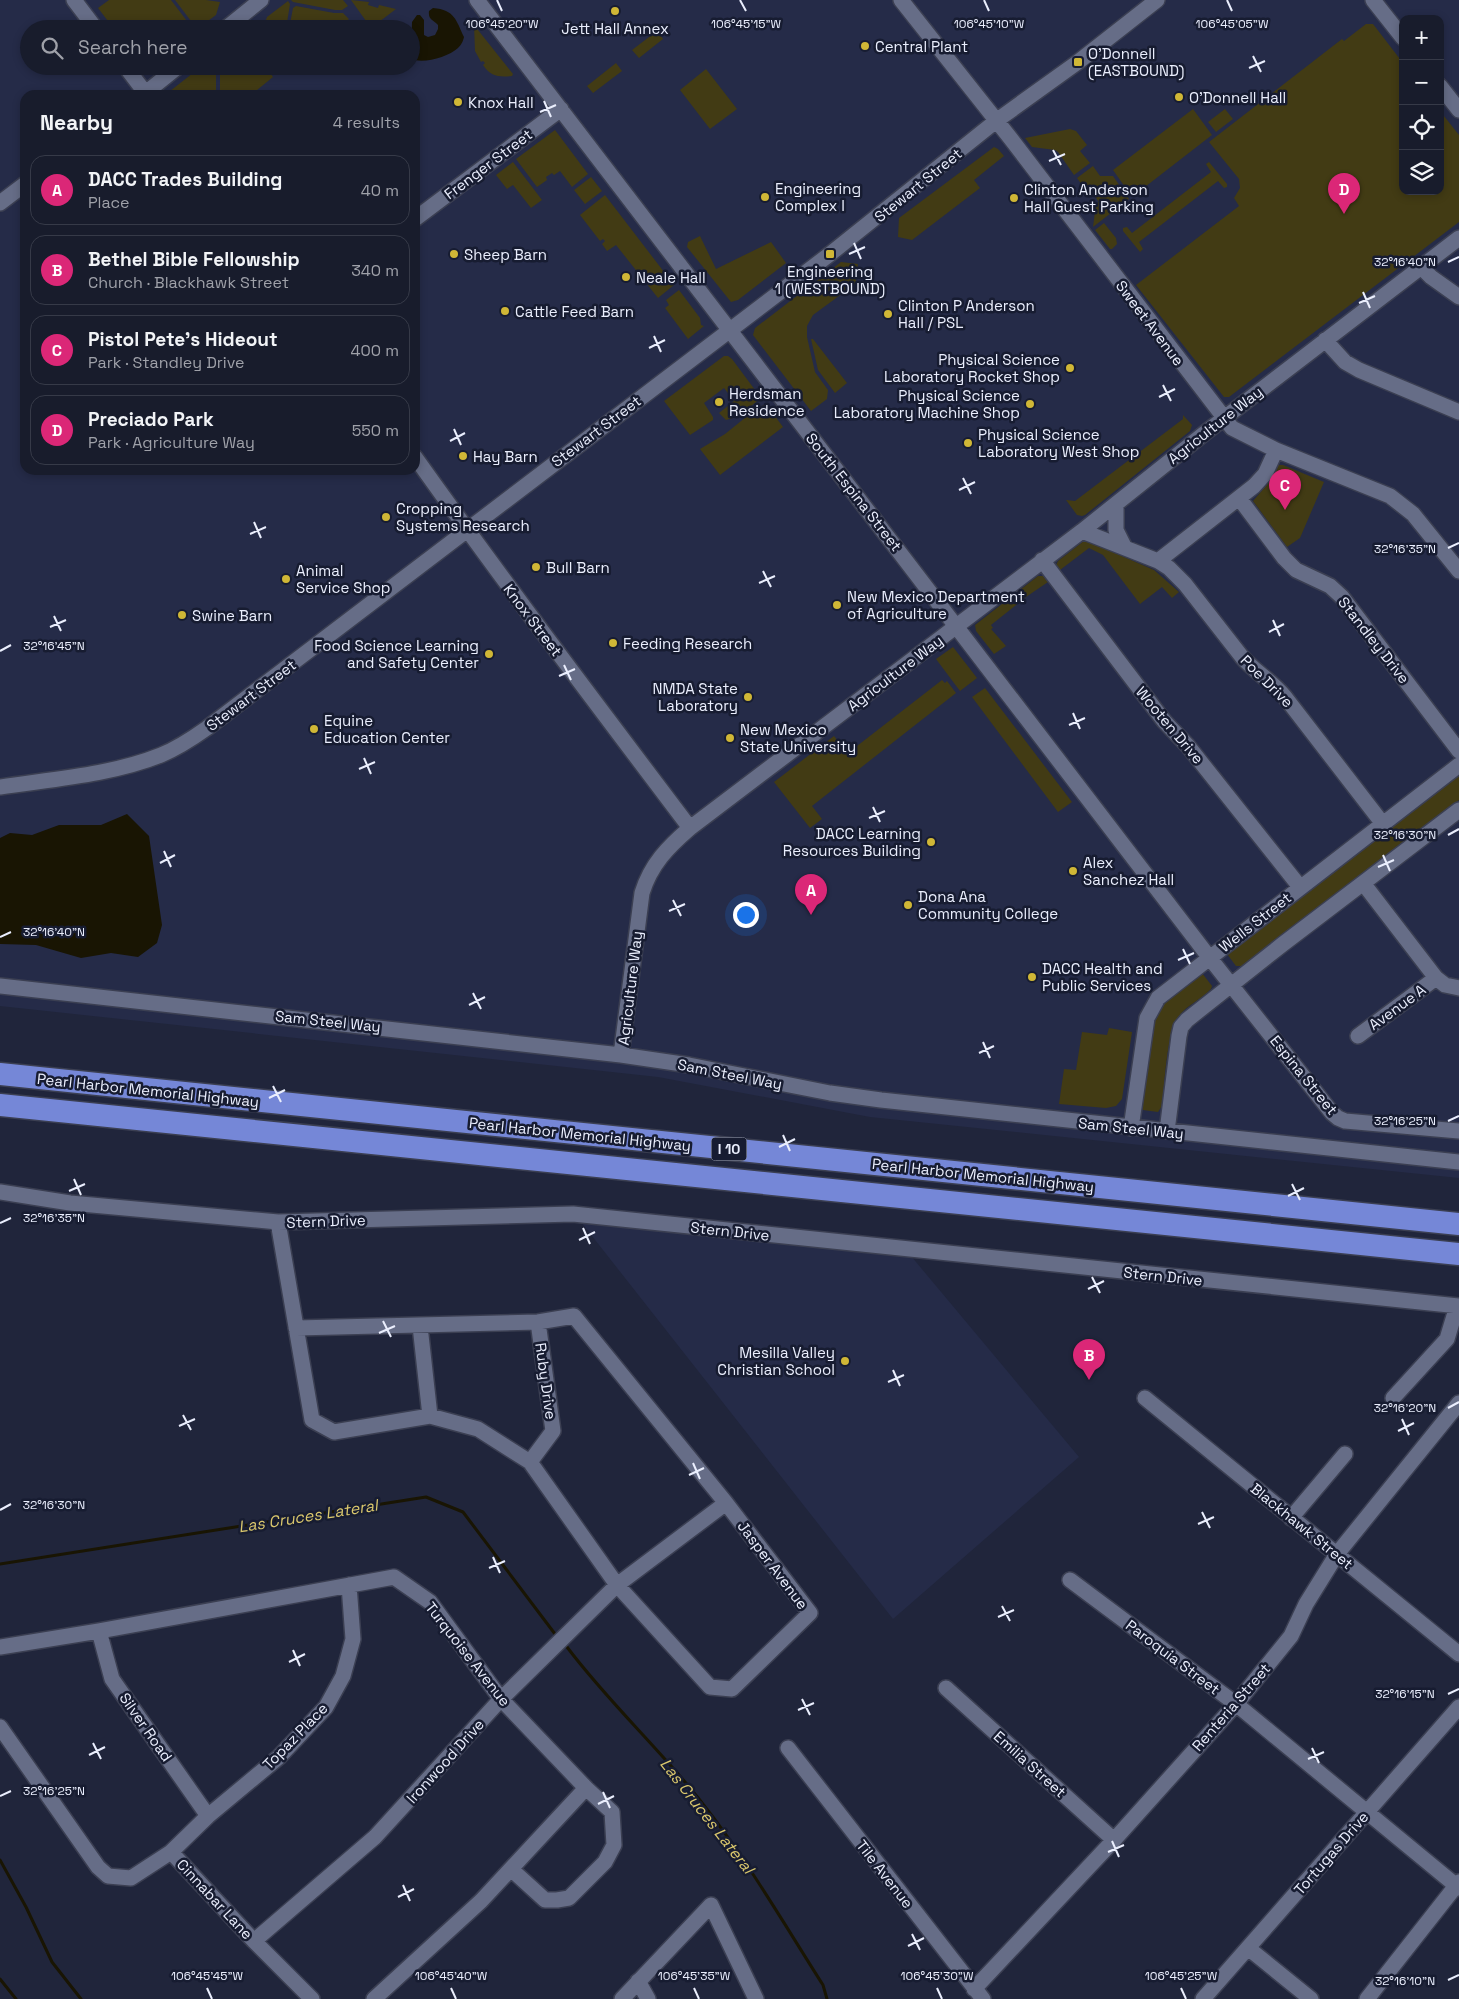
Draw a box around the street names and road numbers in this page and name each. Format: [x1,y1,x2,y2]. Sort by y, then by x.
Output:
street label: Frenger Street [440,125,536,203]
street label: Stewart Street [870,144,966,226]
street label: Sweet Avenue [1112,277,1188,370]
street label: Agriculture Way [1164,382,1266,468]
street label: Stewart Street [547,391,645,471]
street label: South Espina Street [802,429,906,555]
street label: Knox Street [500,580,566,660]
street label: Standley Drive [1334,593,1414,687]
street label: Agriculture Way [843,631,947,715]
street label: Poe Drive [1237,651,1297,711]
street label: Stewart Street [202,655,300,735]
street label: Wooten Drive [1132,682,1208,768]
street label: Wells Street [1215,888,1295,956]
street label: Agriculture Way [614,930,646,1046]
street label: Avenue A [1365,980,1430,1034]
street label: Sam Steel Way [274,1006,382,1036]
street label: Espina Street [1266,1031,1342,1119]
street label: Sam Steel Way [676,1055,784,1093]
street label: Pearl Harbor Memorial Highway [36,1069,260,1111]
street label: Pearl Harbor Memorial Highway [468,1113,692,1155]
street label: Sam Steel Way [1077,1113,1185,1143]
road number: I 10 [712,1138,746,1160]
street label: Pearl Harbor Memorial Highway [871,1154,1095,1196]
street label: Stern Drive [286,1210,366,1232]
street label: Stern Drive [690,1217,771,1245]
street label: Stern Drive [1123,1262,1204,1290]
street label: Ruby Drive [531,1341,561,1421]
street label: Blackhawk Street [1247,1479,1357,1573]
street label: Jasper Avenue [734,1517,813,1613]
street label: Turquoise Avenue [421,1598,515,1710]
street label: Paroquia Street [1122,1615,1224,1699]
street label: Renteria Street [1188,1659,1274,1755]
street label: Silver Road [115,1689,177,1765]
street label: Topaz Place [258,1699,332,1773]
street label: Ironwood Drive [402,1715,488,1807]
street label: Emilia Street [990,1727,1070,1801]
street label: Tortugas Drive [1290,1807,1372,1899]
street label: Tile Avenue [852,1836,918,1912]
street label: Cinnabar Lane [173,1855,257,1943]

